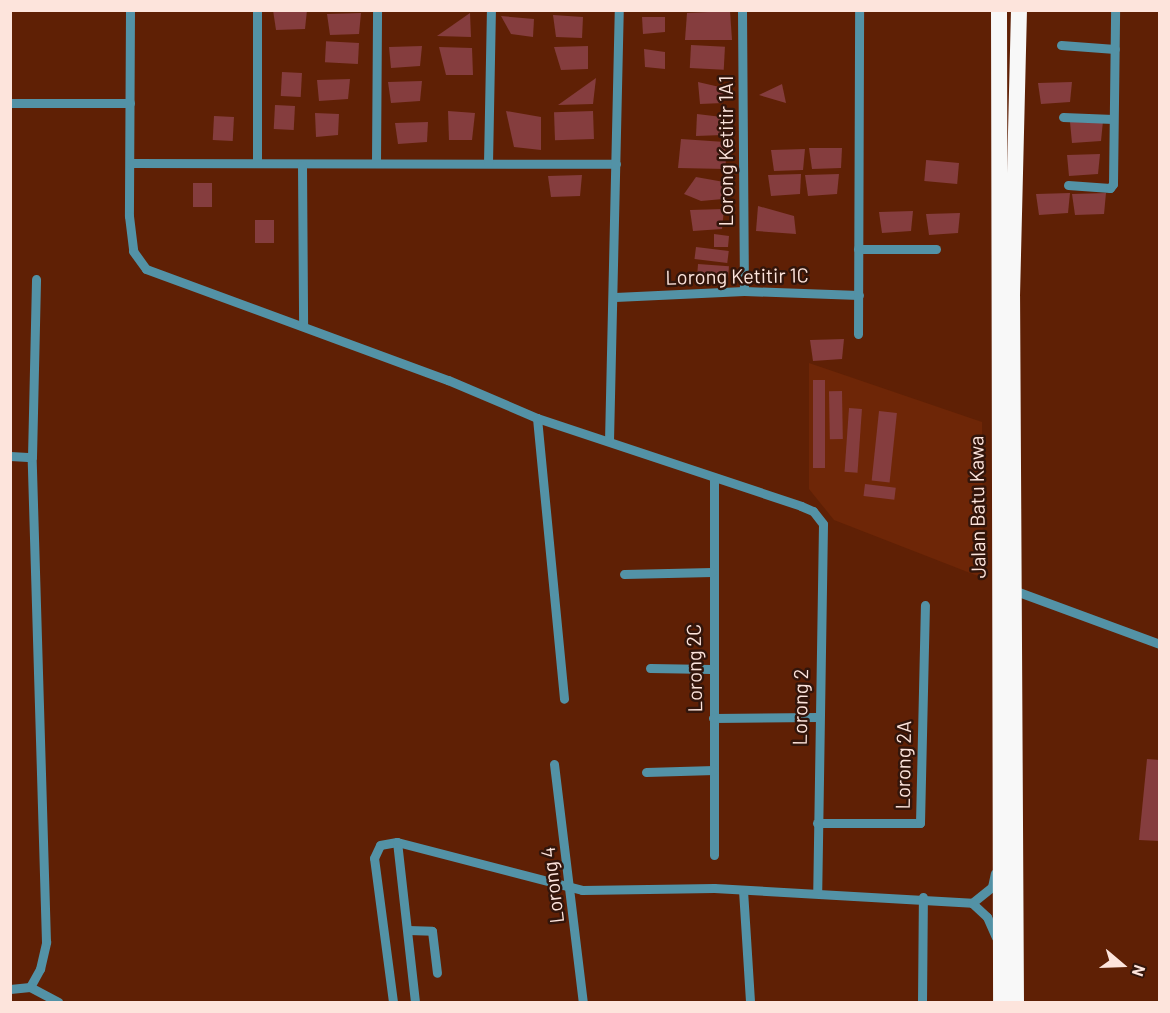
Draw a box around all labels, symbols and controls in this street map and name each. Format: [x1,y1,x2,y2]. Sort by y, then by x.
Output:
street label: Lorong Ketitir 1A1 [713,76,737,226]
street label: Lorong Ketitir 1C [665,263,809,289]
street label: Jalan Batu Kawa [964,435,990,579]
street label: Lorong 2C [681,623,707,713]
street label: Lorong 2 [787,669,813,745]
street label: Lorong 2A [890,720,916,810]
street label: Lorong 4 [535,845,569,925]
north arrow [1092,935,1152,995]
text: N [1129,963,1150,979]

